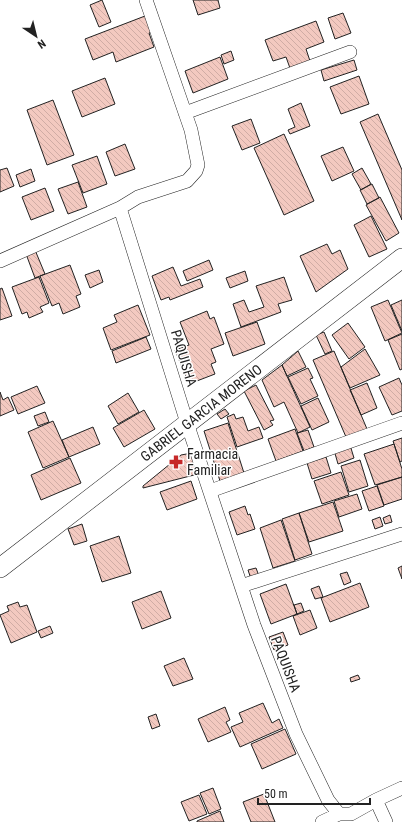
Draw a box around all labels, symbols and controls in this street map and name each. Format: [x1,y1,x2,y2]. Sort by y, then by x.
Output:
north arrow [16,16,56,56]
text: N [35,37,48,51]
street label: PAQUISHA [168,328,200,388]
street label: GABRIEL GARCIA MORENO [137,361,265,465]
place label: Farmacia Familiar [187,446,238,478]
pharmacy icon: Farmacia Familiar [168,454,184,470]
street label: PAQUISHA [268,634,304,694]
scale bar [258,780,370,806]
text: 50 m [264,787,288,801]

